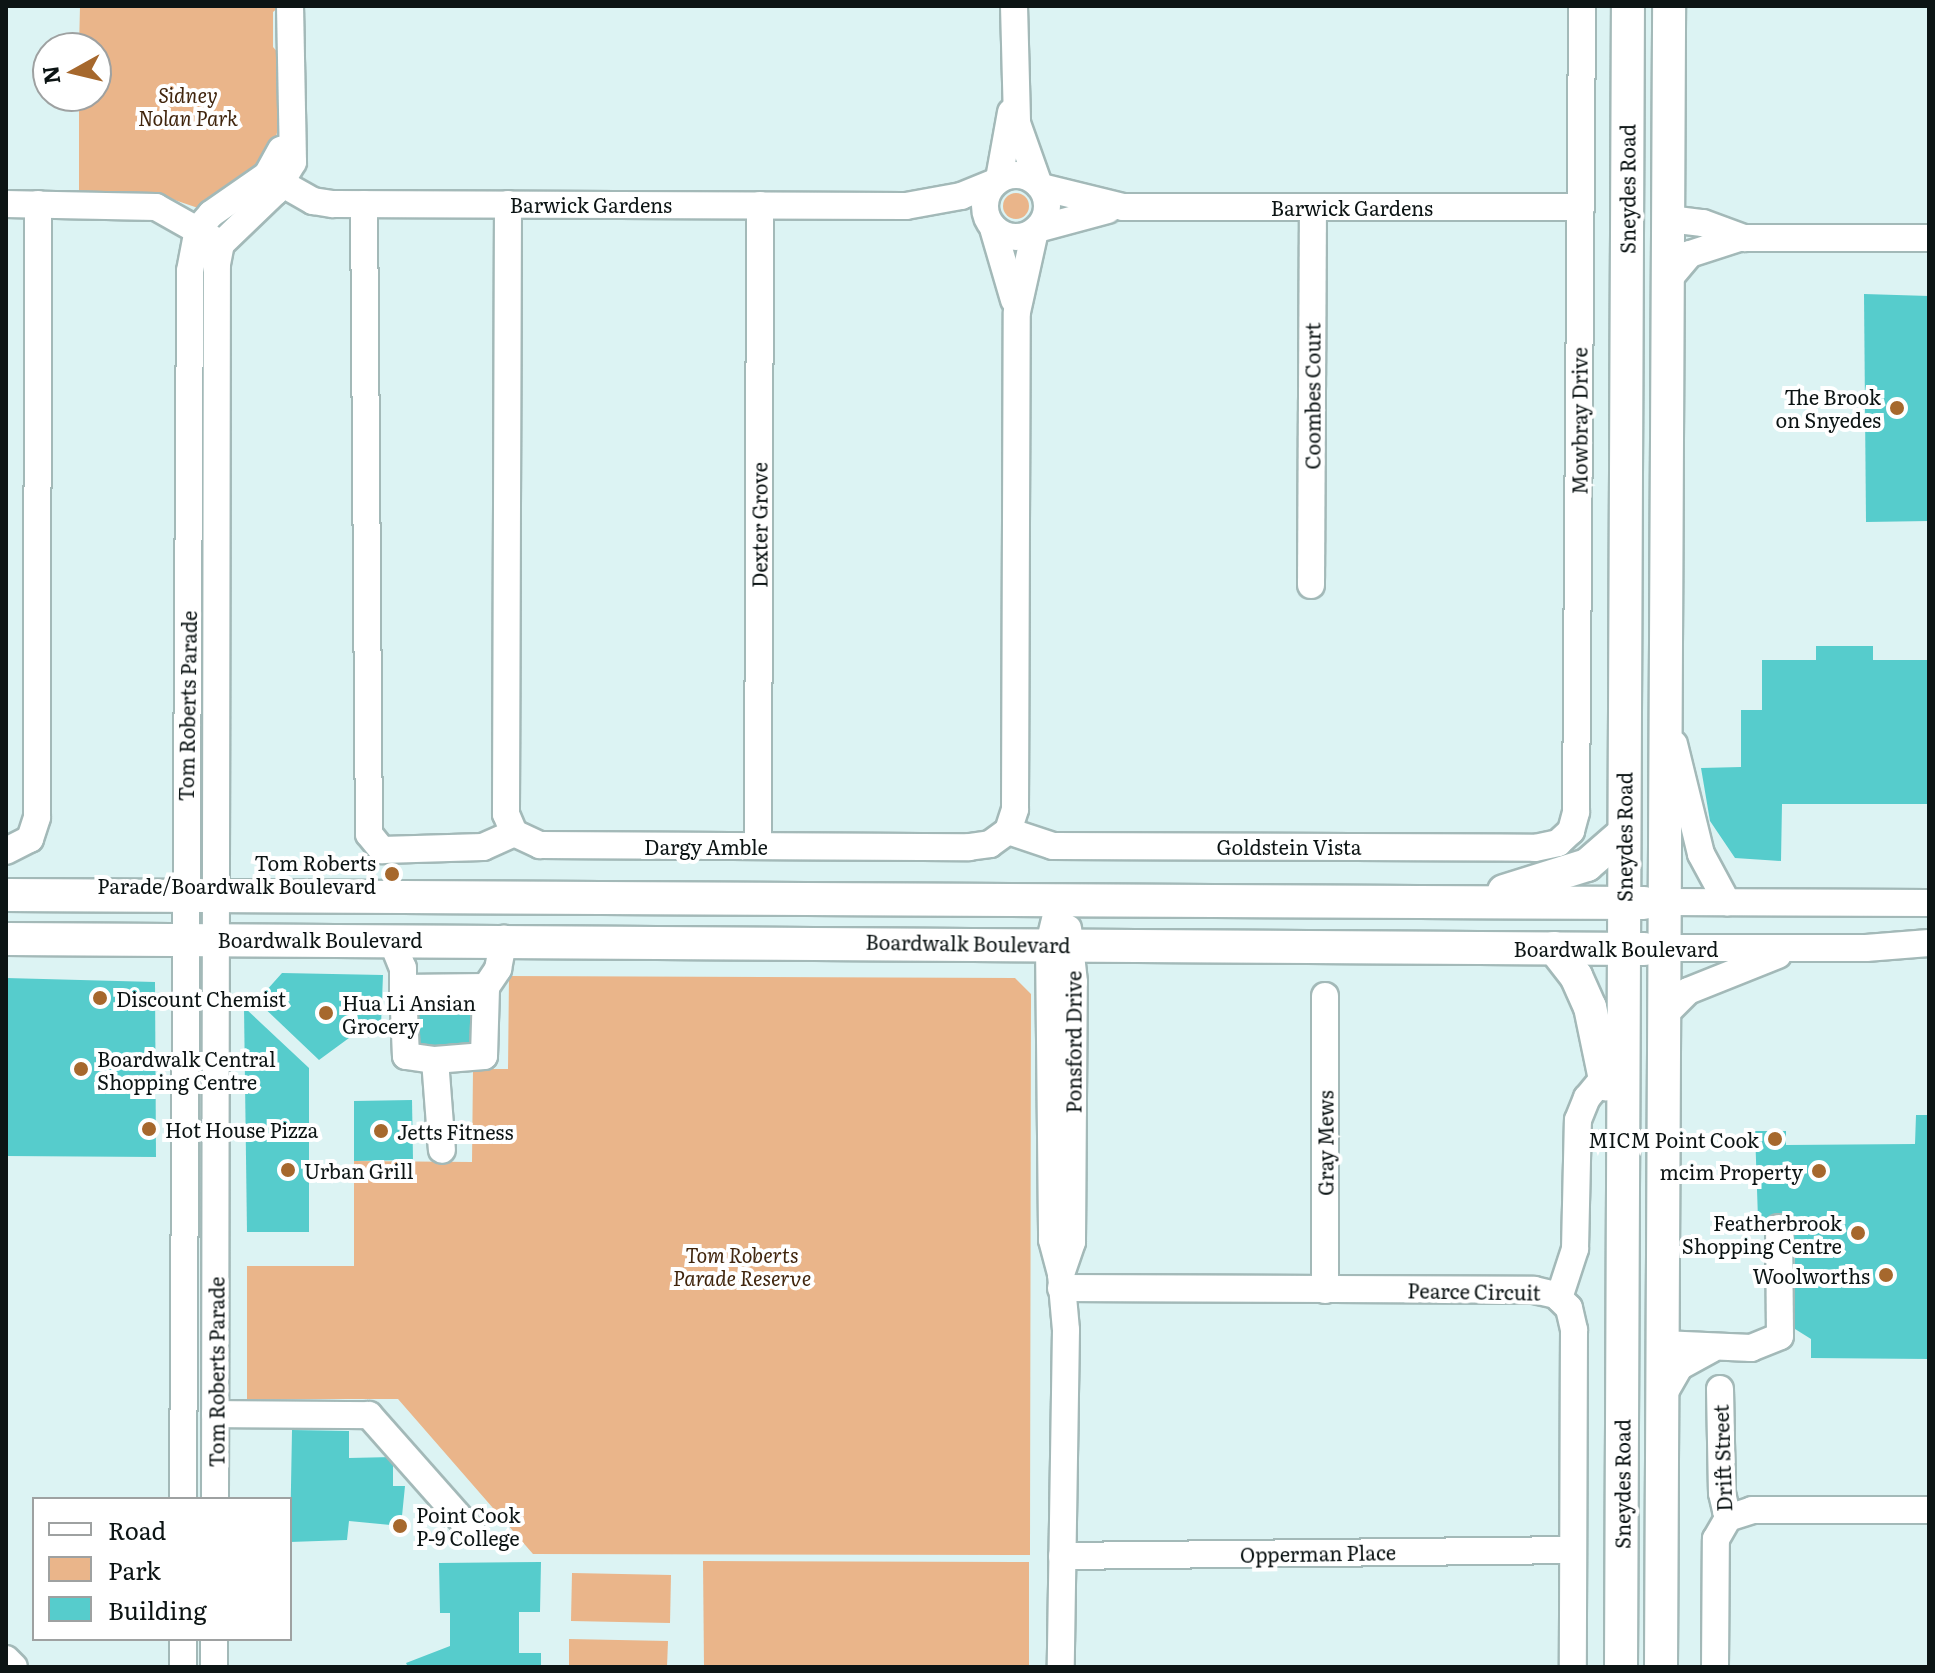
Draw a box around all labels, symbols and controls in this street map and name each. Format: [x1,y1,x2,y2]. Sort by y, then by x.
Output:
north arrow [32,32,112,112]
text: N [32,64,67,87]
park label: Sidney Nolan Park [138,82,238,129]
street label: Sneydes Road [1615,124,1639,254]
street label: Barwick Gardens [510,192,672,216]
street label: Barwick Gardens [1271,195,1433,219]
street label: Coombes Court [1300,322,1324,470]
street label: Mowbray Drive [1567,347,1591,495]
place label: The Brook on Snyedes [1776,384,1881,431]
marker: The Brook on Snyedes [1888,399,1906,417]
street label: Dexter Grove [747,462,771,588]
street label: Tom Roberts Parade [173,610,201,802]
street label: Sneydes Road [1612,772,1636,902]
street label: Dargy Amble [644,834,768,858]
street label: Goldstein Vista [1217,834,1361,858]
place label: Tom Roberts Parade/Boardwalk Boulevard [97,850,376,897]
marker: Tom Roberts Parade/Boardwalk Boulevard [383,865,401,883]
street label: Boardwalk Boulevard [217,927,423,951]
street label: Boardwalk Boulevard [865,929,1071,957]
street label: Boardwalk Boulevard [1513,936,1719,960]
street label: Ponsford Drive [1061,971,1085,1113]
place label: Discount Chemist [116,986,286,1010]
marker: Discount Chemist [91,989,109,1007]
place label: Hua Li Ansian Grocery [342,990,476,1037]
marker: Hua Li Ansian Grocery [317,1004,335,1022]
place label: Boardwalk Central Shopping Centre [97,1046,276,1093]
marker: Boardwalk Central Shopping Centre [72,1060,90,1078]
street label: Gray Mews [1313,1090,1337,1196]
place label: Hot House Pizza [165,1117,318,1141]
place label: Jetts Fitness [397,1119,513,1143]
marker: Hot House Pizza [140,1120,158,1138]
marker: Jetts Fitness [372,1122,390,1140]
place label: MICM Point Cook [1588,1127,1759,1151]
marker: MICM Point Cook [1766,1130,1784,1148]
place label: Urban Grill [304,1158,413,1182]
place label: mcim Property [1659,1159,1803,1183]
marker: Urban Grill [279,1161,297,1179]
marker: mcim Property [1810,1162,1828,1180]
place label: Featherbrook Shopping Centre [1682,1210,1842,1257]
marker: Featherbrook Shopping Centre [1849,1224,1867,1242]
park label: Tom Roberts Parade Reserve [673,1243,811,1290]
place label: Woolworths [1752,1263,1870,1287]
marker: Woolworths [1877,1266,1895,1284]
street label: Tom Roberts Parade [204,1277,228,1467]
street label: Pearce Circuit [1407,1278,1541,1304]
street label: Drift Street [1708,1404,1736,1512]
street label: Sneydes Road [1610,1419,1634,1549]
legend [32,1497,292,1641]
place label: Point Cook P-9 College [416,1502,520,1549]
text: Road [108,1512,166,1547]
marker: Point Cook P-9 College [391,1517,409,1535]
street label: Opperman Place [1240,1540,1396,1566]
text: Park [108,1552,161,1587]
text: Building [108,1592,207,1627]

